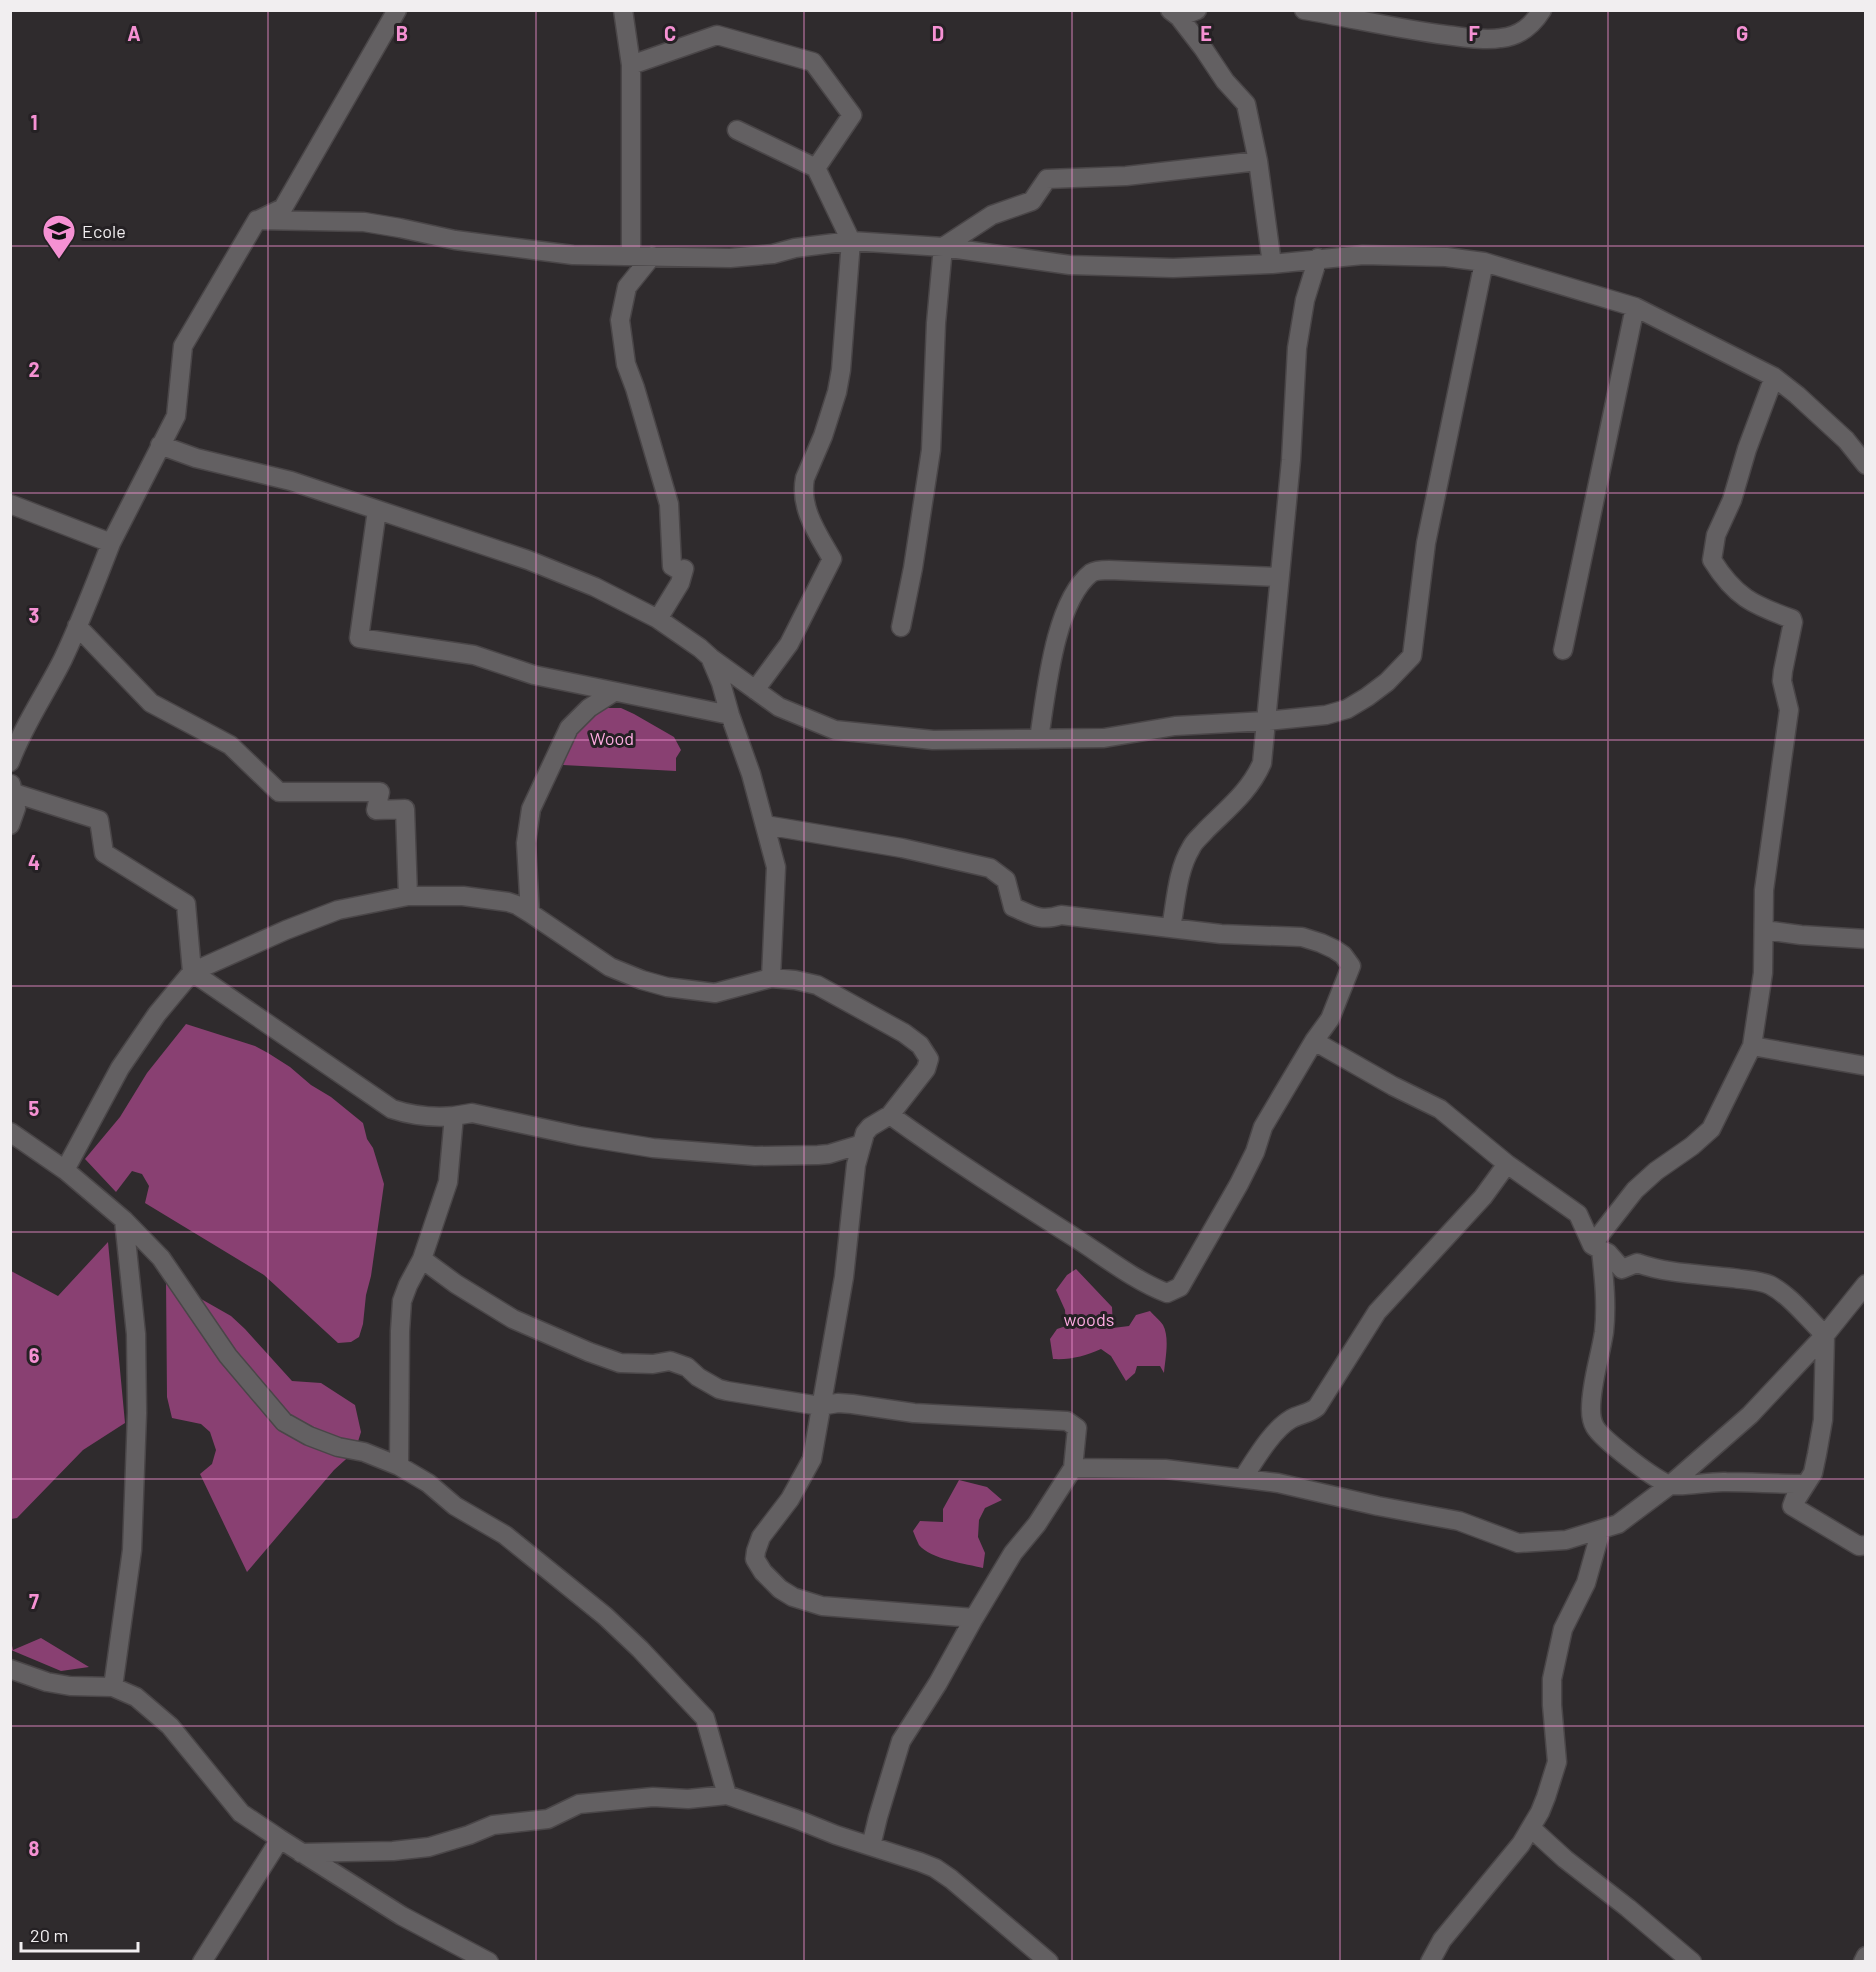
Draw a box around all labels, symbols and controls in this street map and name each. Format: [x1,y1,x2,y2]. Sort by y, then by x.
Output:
text: A [127,21,141,45]
text: B [396,21,408,45]
text: C [664,21,676,45]
text: D [932,21,944,45]
text: E [1200,21,1212,45]
text: F [1468,21,1480,45]
text: G [1736,21,1748,45]
text: 1 [30,110,38,134]
school or university icon: Ecole [41,213,77,260]
place label: Ecole [82,220,126,242]
text: 2 [28,357,40,381]
text: 3 [29,603,39,627]
park label: Wood [590,727,634,749]
text: 4 [28,850,40,874]
text: 5 [29,1096,40,1120]
park label: woods [1064,1308,1114,1330]
text: 6 [29,1343,40,1367]
text: 7 [29,1589,39,1613]
text: 8 [29,1836,40,1860]
scale bar [21,1915,138,1953]
text: 20 m [30,1924,68,1946]

